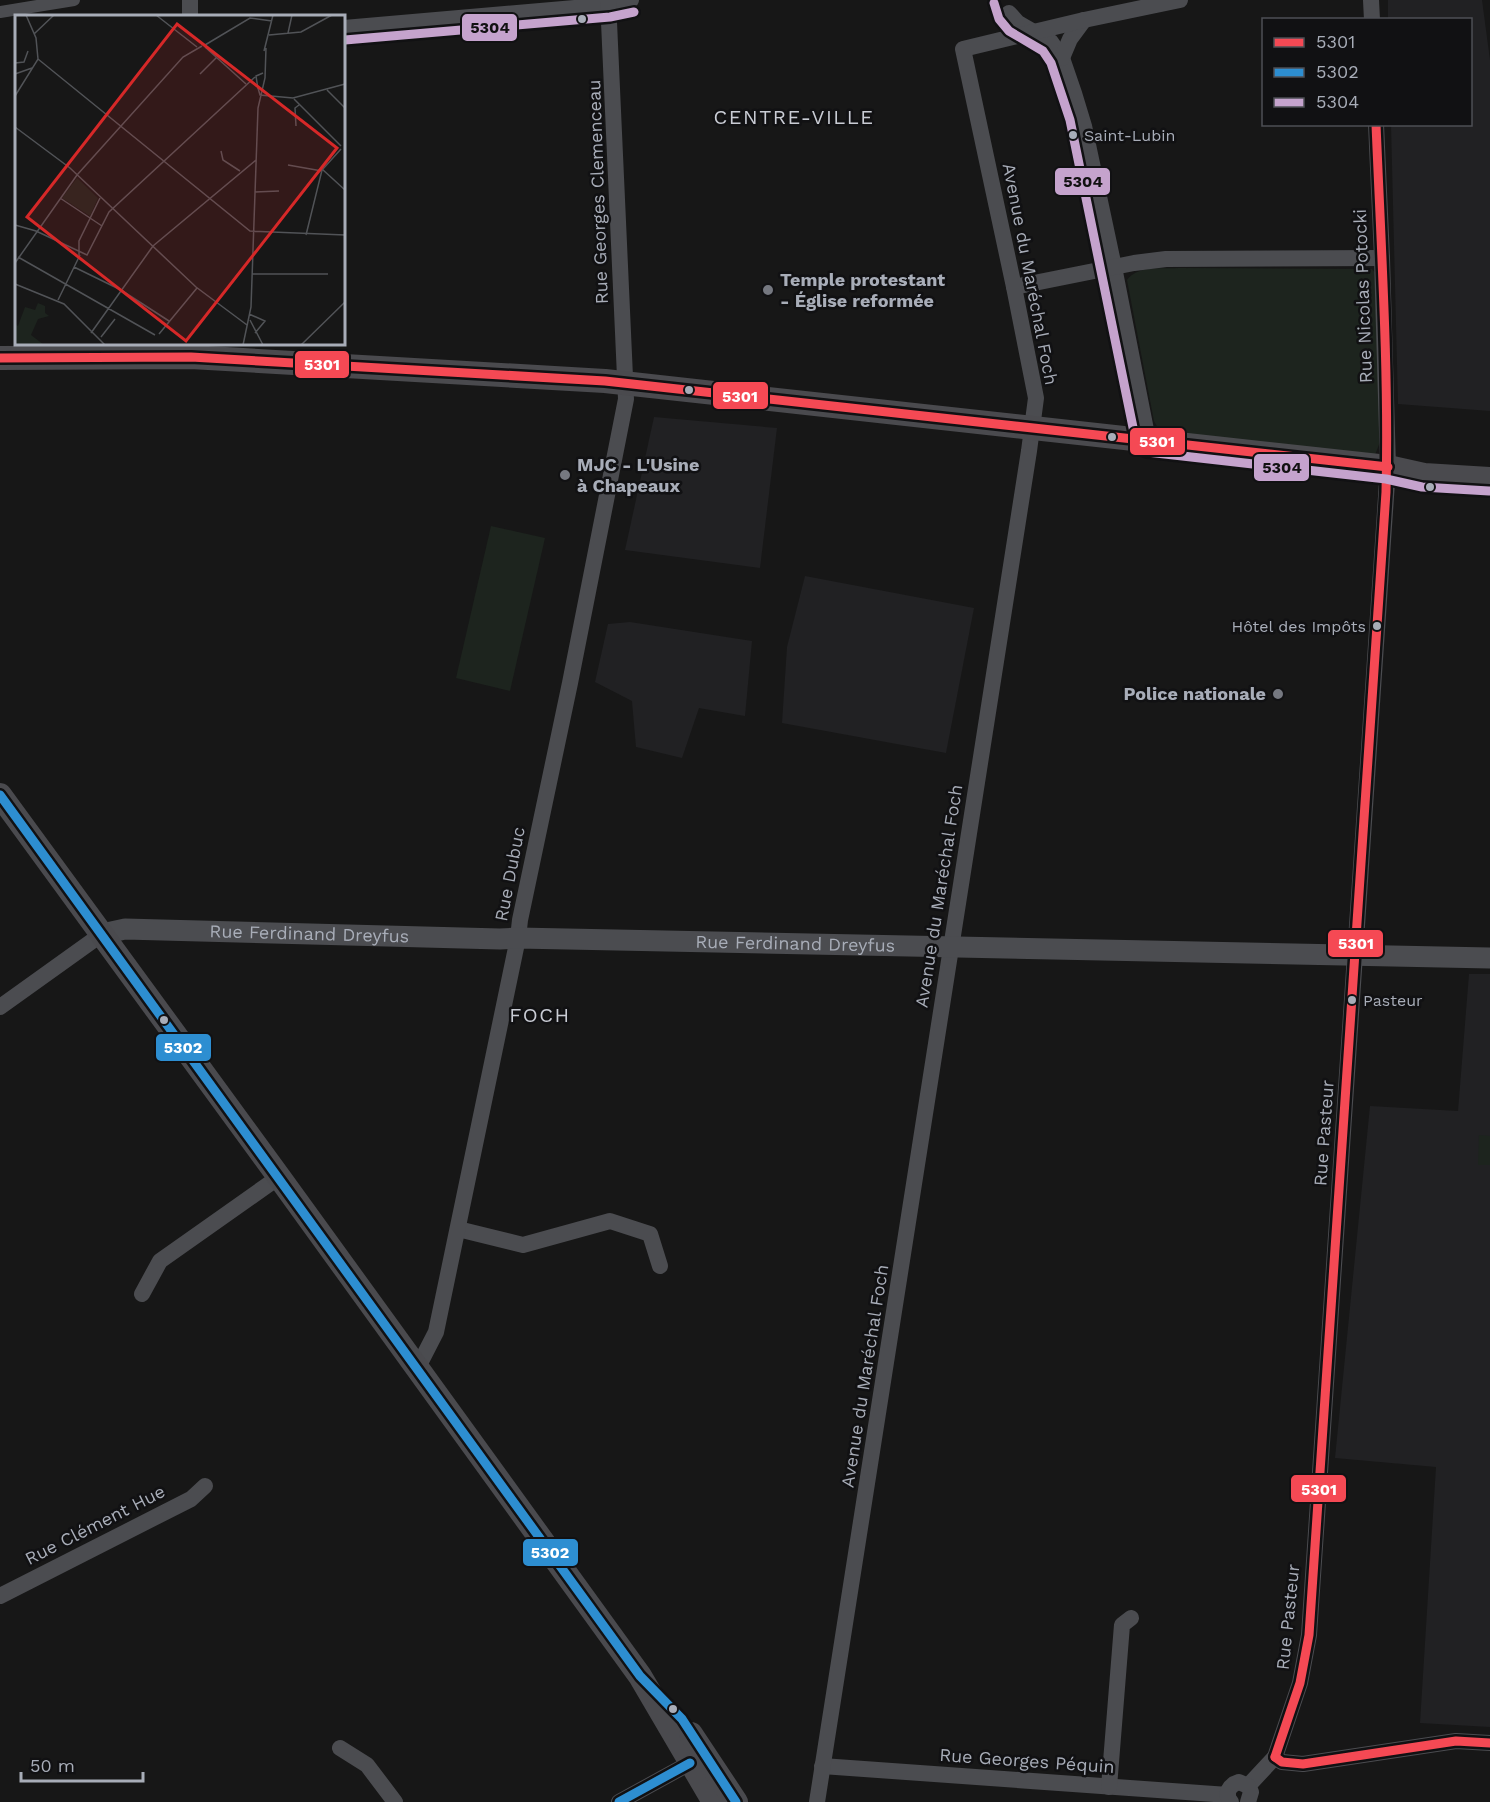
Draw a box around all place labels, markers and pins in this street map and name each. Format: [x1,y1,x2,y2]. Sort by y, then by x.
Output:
unlabelled marker [576,13,588,25]
place label: Saint-Lubin [1084,126,1175,145]
marker: Saint-Lubin [1067,129,1079,141]
place label: Temple protestant - Église reformée [780,269,945,311]
marker: Temple protestant - Église reformée [761,283,775,297]
unlabelled marker [683,384,695,396]
unlabelled marker [1106,431,1118,443]
place label: MJC - L'Usine à Chapeaux [577,454,699,496]
marker: MJC - L'Usine à Chapeaux [558,468,572,482]
unlabelled marker [1424,481,1436,493]
place label: Hôtel des Impôts [1232,617,1366,636]
marker: Hôtel des Impôts [1371,620,1383,632]
place label: Police nationale [1124,683,1266,704]
marker: Police nationale [1271,687,1285,701]
place label: Pasteur [1363,991,1423,1010]
marker: Pasteur [1346,994,1358,1006]
unlabelled marker [158,1014,170,1026]
unlabelled marker [667,1703,679,1715]

